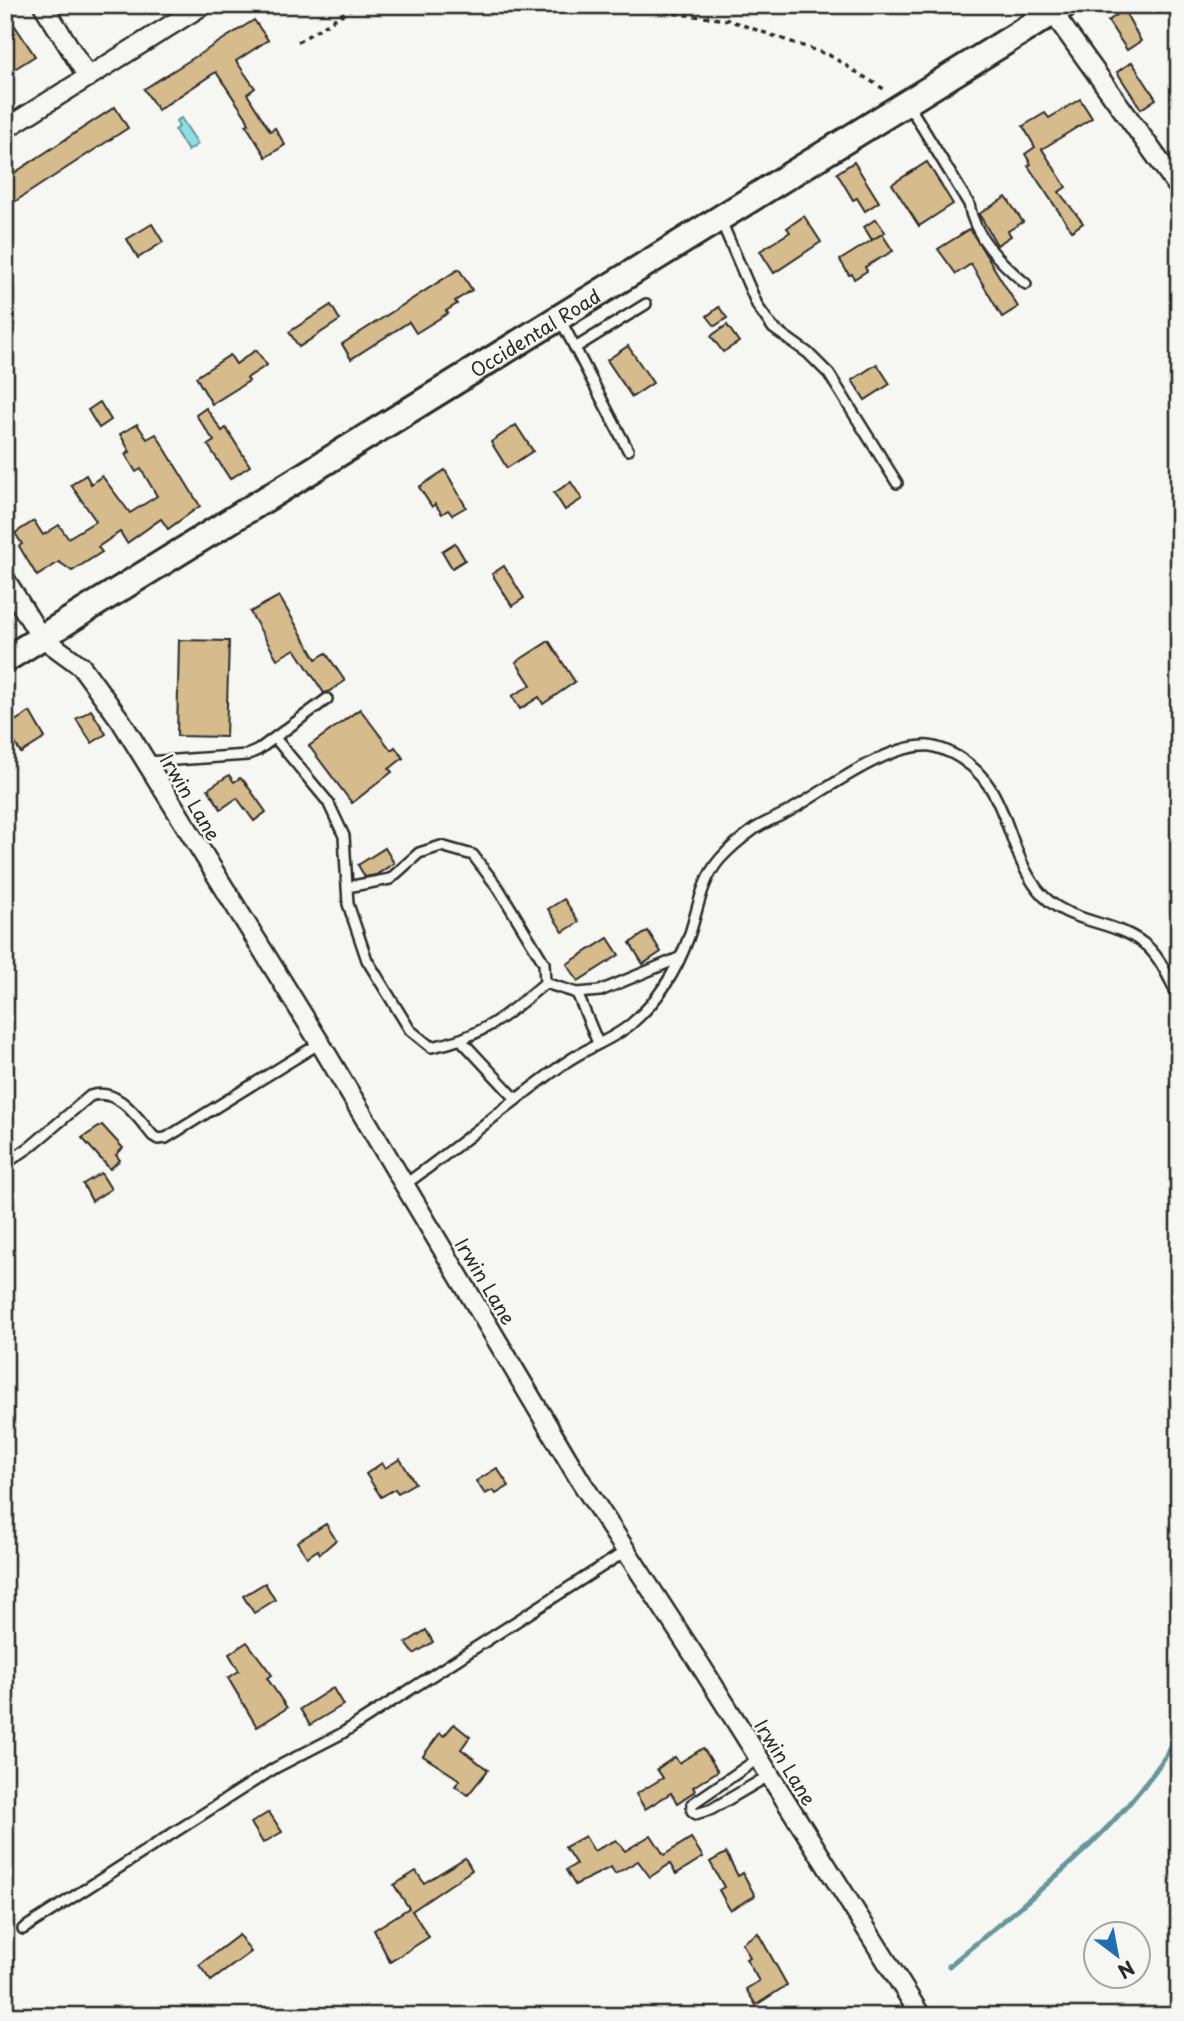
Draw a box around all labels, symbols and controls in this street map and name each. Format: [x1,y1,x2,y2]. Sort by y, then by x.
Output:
street label: Occidental Road [464,281,606,384]
street label: Irwin Lane [154,748,228,846]
street label: Irwin Lane [449,1232,523,1330]
street label: Irwin Lane [748,1713,824,1811]
north arrow [1082,1920,1152,1990]
text: N [1113,1954,1140,1986]

